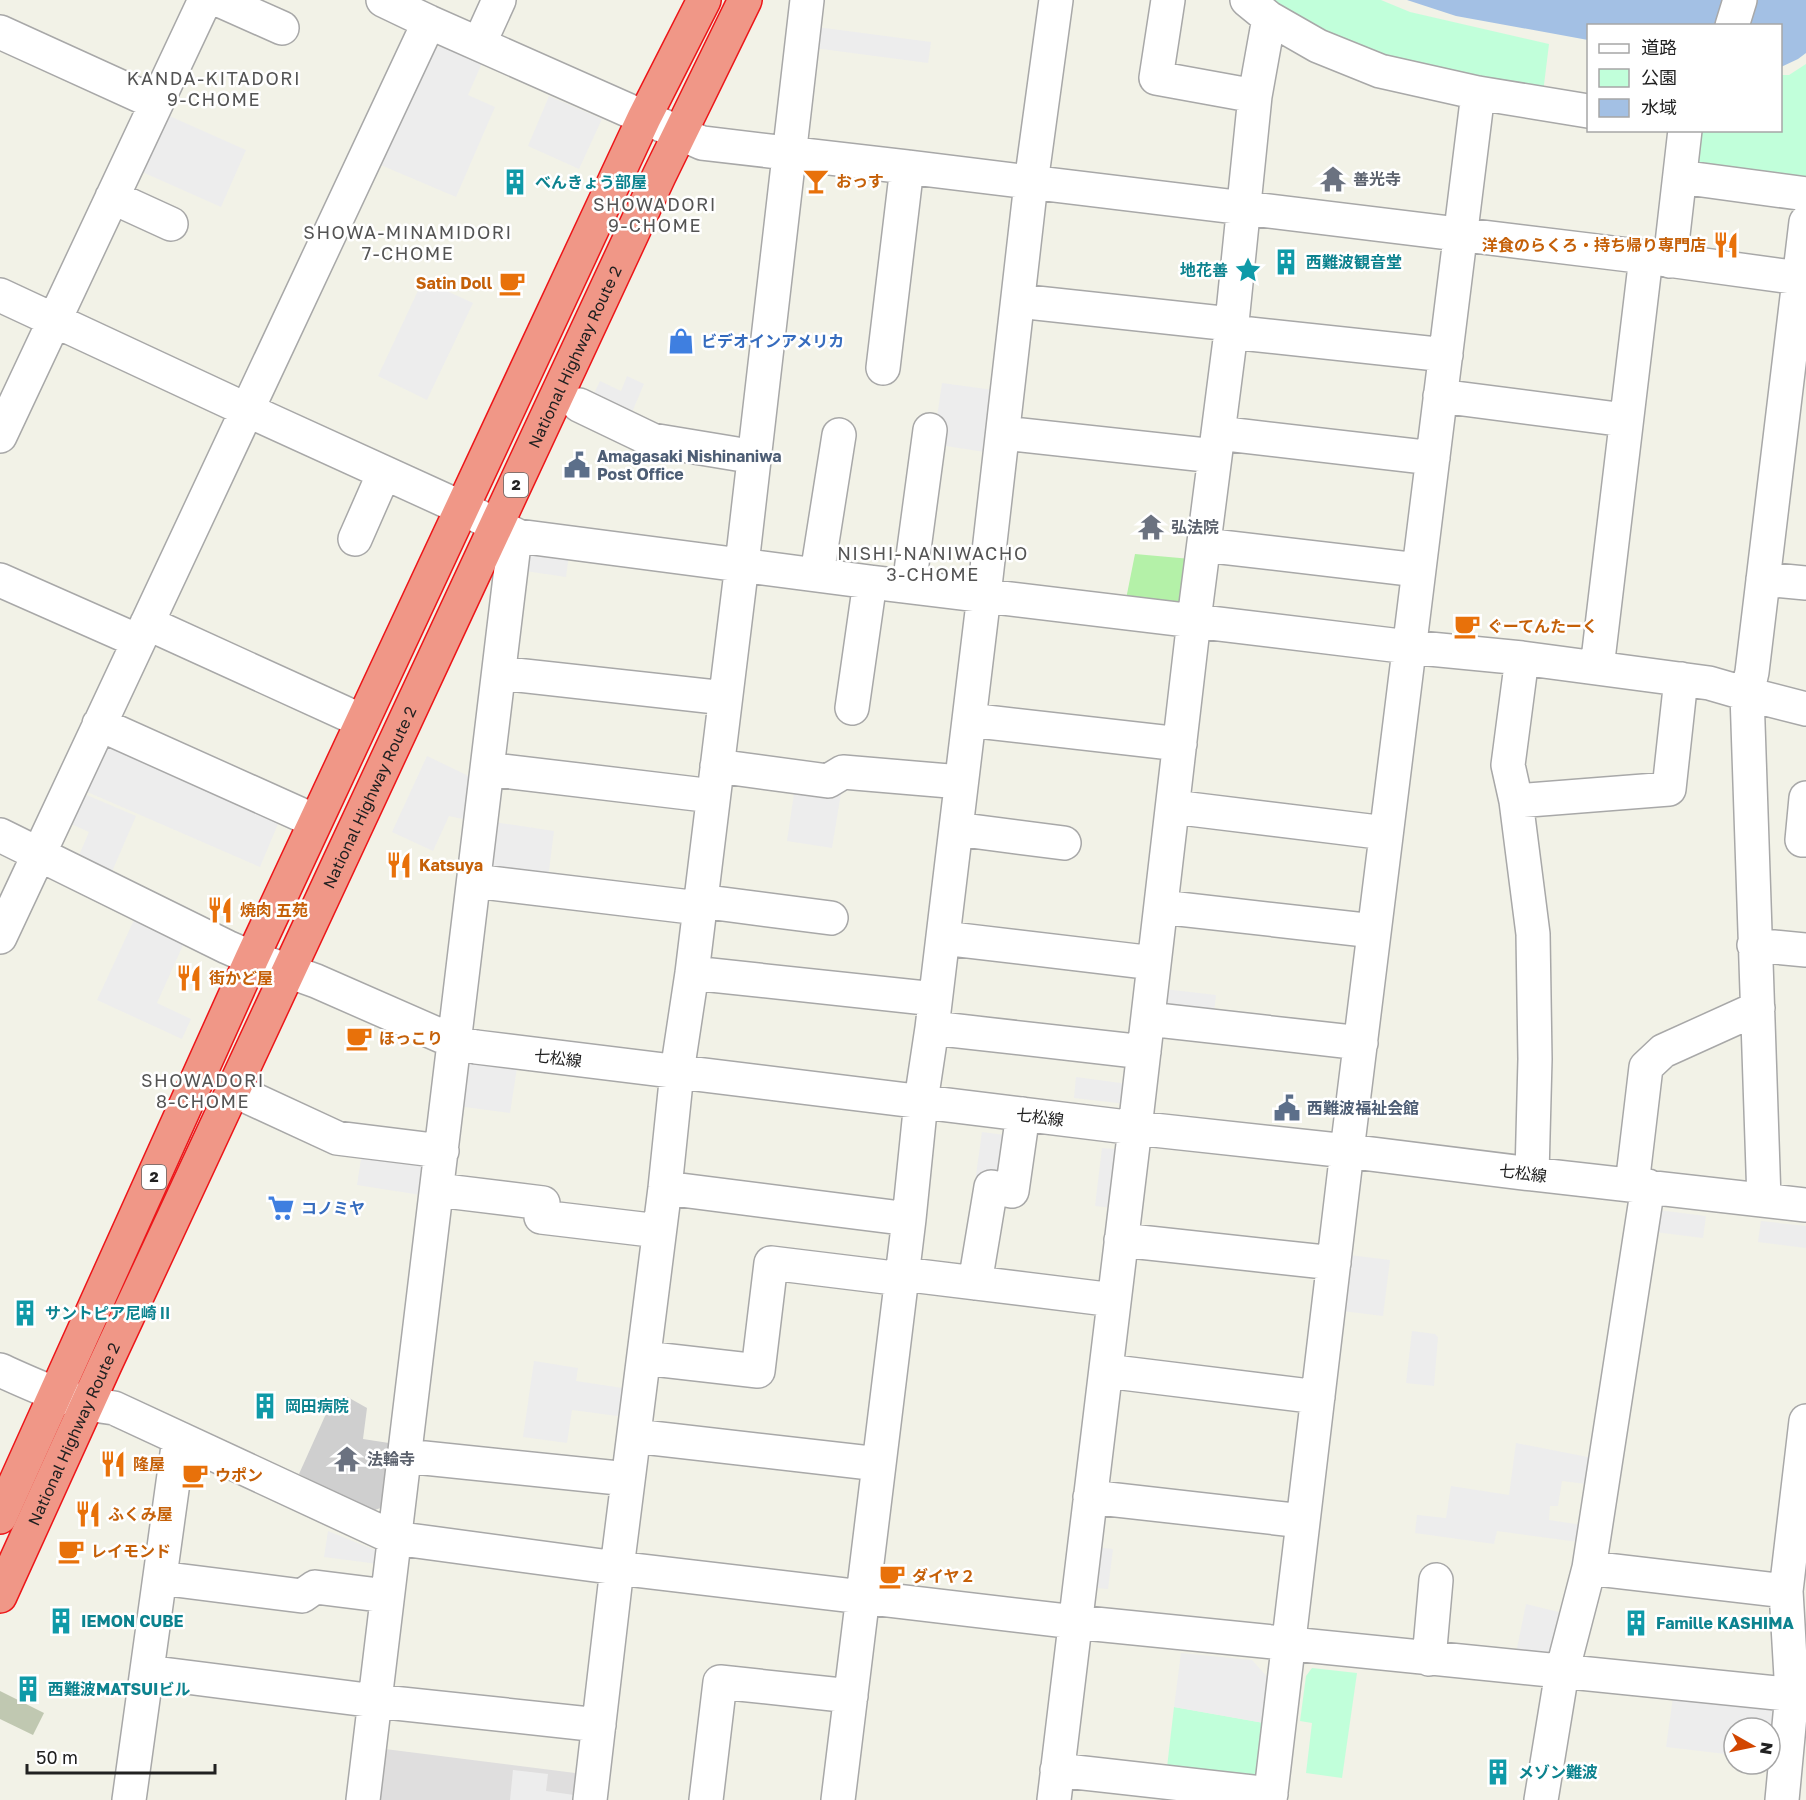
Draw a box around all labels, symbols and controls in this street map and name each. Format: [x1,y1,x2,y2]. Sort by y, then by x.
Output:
legend [1587,24,1782,132]
text: 道路 [1641,36,1677,58]
text: 公園 [1641,66,1677,88]
district label: KANDA-KITADORI 9-CHOME [127,67,301,110]
text: 水域 [1641,96,1677,118]
temple icon: 善光寺 [1318,164,1348,194]
bar icon: おっす [801,166,831,196]
building icon: べんきょう部屋 [500,167,530,197]
place label: 善光寺 [1353,169,1401,189]
place label: おっす [836,171,884,191]
place label: べんきょう部屋 [535,172,647,192]
district label: SHOWADORI 9-CHOME [593,193,717,236]
district label: SHOWA-MINAMIDORI 7-CHOME [303,221,513,264]
restaurant icon: 洋食のらくろ・持ち帰り専門店 [1711,230,1741,260]
place label: 洋食のらくろ・持ち帰り専門店 [1482,235,1706,255]
building icon: 西難波観音堂 [1271,247,1301,277]
place label: 西難波観音堂 [1306,252,1402,272]
place icon: 地花善 [1233,255,1263,285]
place label: 地花善 [1180,260,1228,280]
street label: National Highway Route 2 [524,262,626,451]
cafe icon: Satin Doll [497,268,527,298]
place label: Satin Doll [416,273,493,293]
shop icon: ビデオインアメリカ [666,326,696,356]
place label: ビデオインアメリカ [701,331,844,351]
place label: Amagasaki Nishinaniwa Post Office [597,446,781,484]
public building icon: Amagasaki Nishinaniwa Post Office [562,450,592,480]
road number: 2 [504,473,528,497]
temple icon: 弘法院 [1136,512,1166,542]
place label: 弘法院 [1171,517,1219,537]
district label: NISHI-NANIWACHO 3-CHOME [837,542,1029,585]
cafe icon: ぐーてんたーく [1452,611,1482,641]
place label: ぐーてんたーく [1487,616,1598,636]
street label: National Highway Route 2 [318,703,421,892]
restaurant icon: Katsuya [384,850,414,880]
place label: Katsuya [419,855,483,875]
restaurant icon: 焼肉 五苑 [205,895,235,925]
place label: 焼肉 五苑 [240,900,308,920]
restaurant icon: 街かど屋 [174,963,204,993]
place label: 街かど屋 [209,968,273,988]
cafe icon: ほっこり [344,1023,374,1053]
place label: ほっこり [379,1028,443,1048]
street label: 七松線 [533,1045,583,1071]
district label: SHOWADORI 8-CHOME [141,1069,265,1112]
public building icon: 西難波福祉会館 [1272,1093,1302,1123]
place label: 西難波福祉会館 [1307,1098,1419,1118]
street label: 七松線 [1015,1104,1065,1130]
street label: 七松線 [1498,1160,1548,1186]
road number: 2 [142,1165,166,1189]
supermarket icon: コノミヤ [266,1193,296,1223]
place label: コノミヤ [301,1198,365,1218]
building icon: サントピア尼崎Ⅱ [10,1298,40,1328]
place label: サントピア尼崎Ⅱ [45,1303,173,1323]
street label: National Highway Route 2 [23,1339,124,1529]
building icon: 岡田病院 [250,1391,280,1421]
place label: 岡田病院 [285,1396,349,1416]
temple icon: 法輪寺 [332,1444,362,1474]
restaurant icon: 隆屋 [98,1449,128,1479]
place label: 法輪寺 [367,1449,415,1469]
place label: 隆屋 [133,1454,165,1474]
cafe icon: ウポン [180,1460,210,1490]
place label: ウポン [215,1465,263,1485]
restaurant icon: ふくみ屋 [73,1499,103,1529]
place label: ふくみ屋 [108,1504,173,1524]
cafe icon: レイモンド [56,1536,86,1566]
place label: レイモンド [91,1541,171,1561]
cafe icon: ダイヤ２ [877,1561,907,1591]
place label: ダイヤ２ [912,1566,976,1586]
building icon: IEMON CUBE [46,1606,76,1636]
building icon: Famille KASHIMA [1621,1608,1651,1638]
place label: IEMON CUBE [81,1611,183,1631]
place label: Famille KASHIMA [1656,1613,1795,1633]
building icon: 西難波MATSUIビル [13,1674,43,1704]
place label: 西難波MATSUIビル [48,1679,190,1699]
north arrow [1722,1716,1782,1776]
scale bar [27,1737,214,1775]
text: N [1756,1741,1778,1756]
text: 50 m [36,1746,78,1768]
building icon: メゾン難波 [1483,1757,1513,1787]
place label: メゾン難波 [1518,1762,1598,1782]

